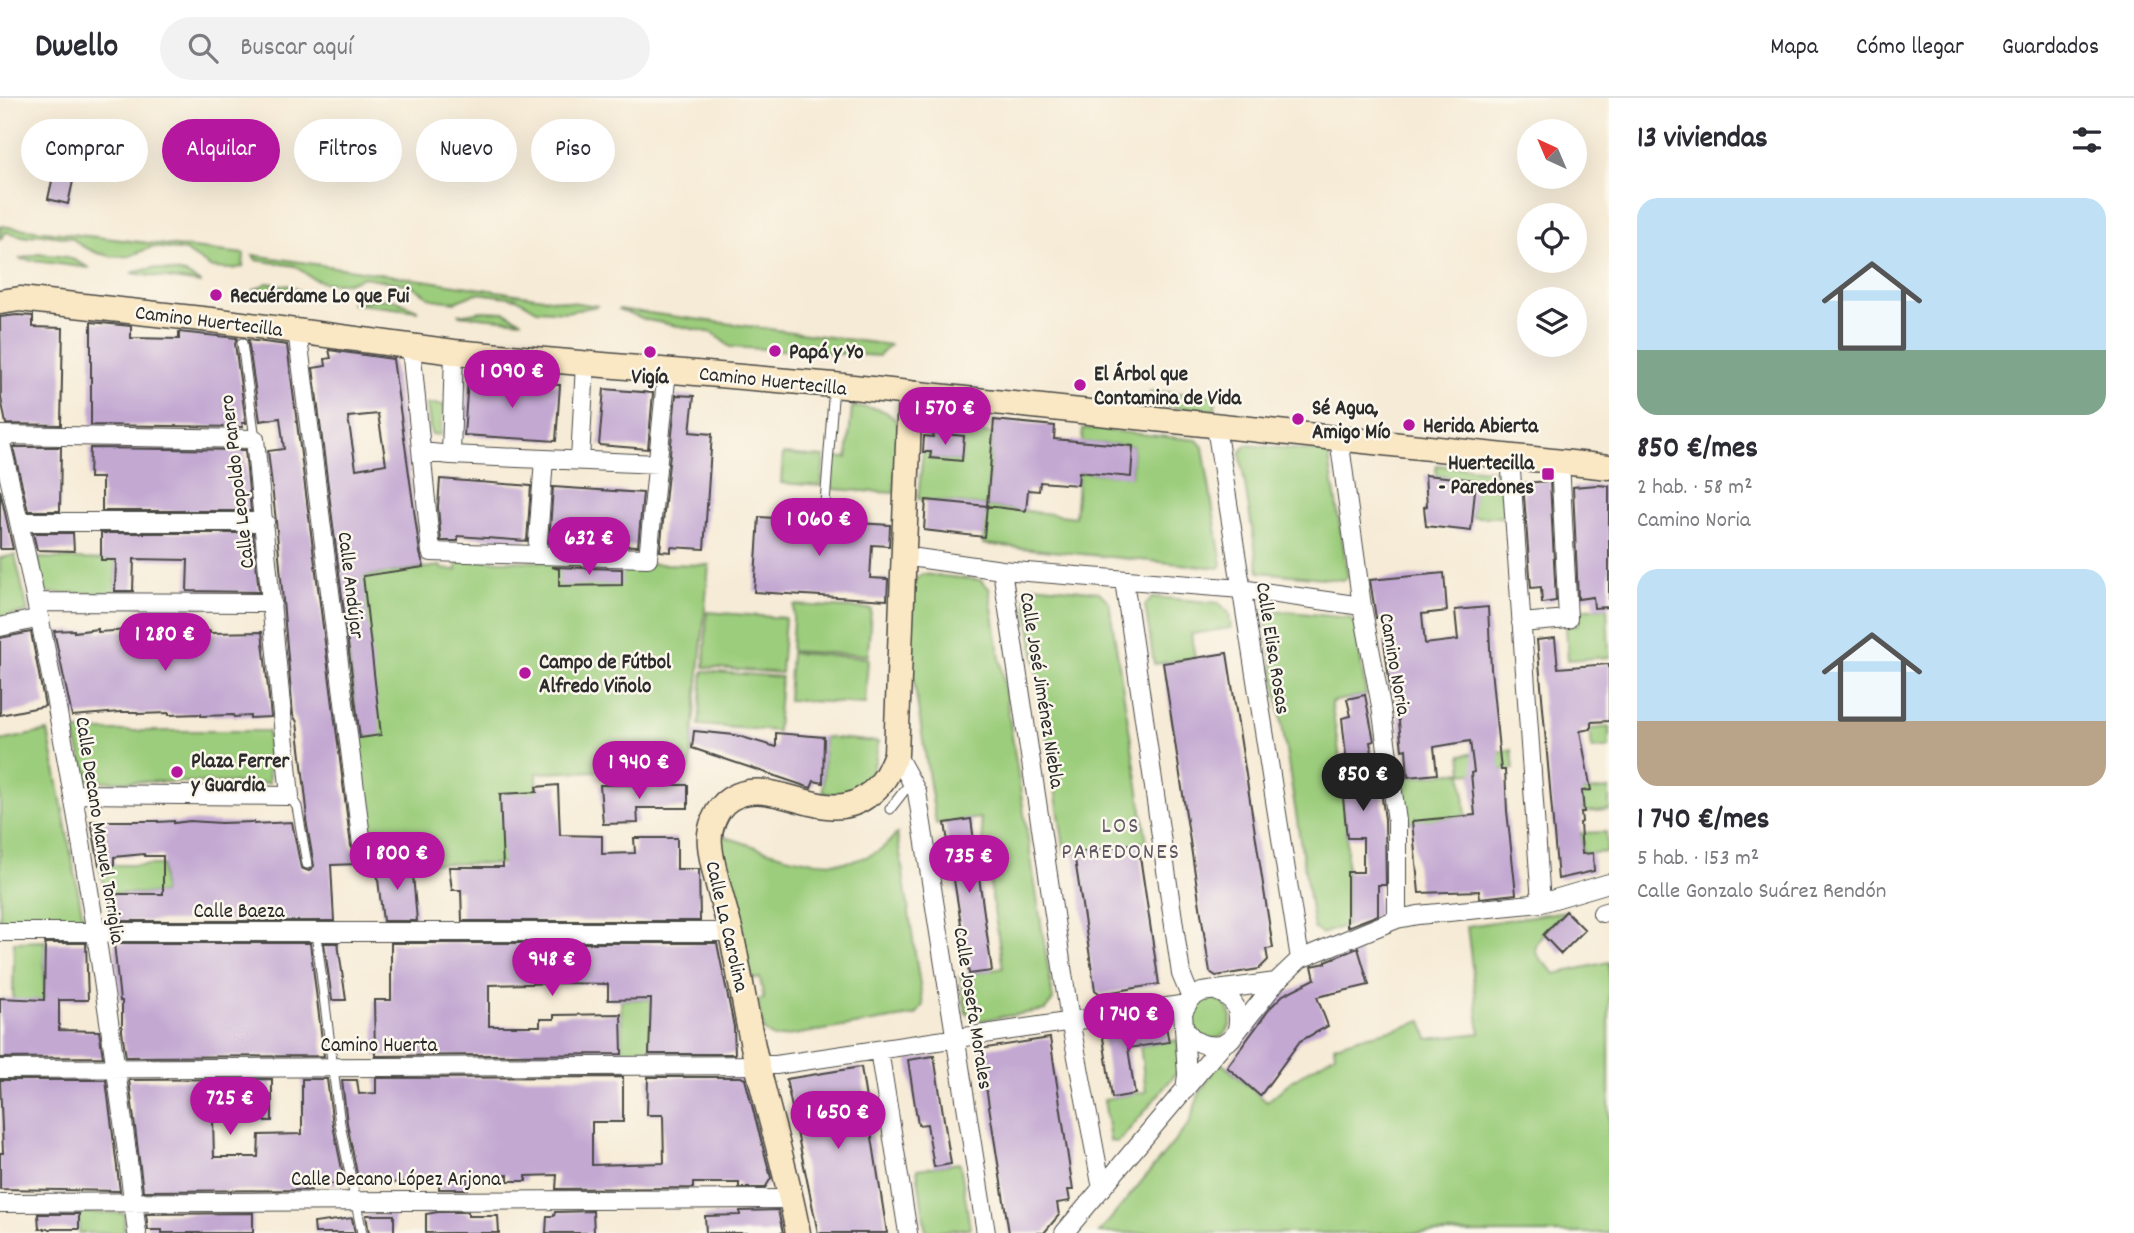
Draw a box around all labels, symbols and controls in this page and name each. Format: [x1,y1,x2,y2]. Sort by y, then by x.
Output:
search box [160,17,650,80]
text: Dwello [35,25,118,72]
icon: search [184,29,222,67]
text: Buscar aquí [240,30,353,67]
text: Mapa [1770,31,1818,65]
text: Cómo llegar [1856,31,1964,65]
text: Guardados [2002,31,2099,65]
chip: Comprar [21,119,148,182]
chip: Alquilar [162,119,280,182]
chip: Filtros [294,119,402,182]
chip: Nuevo [416,119,517,182]
chip: Piso [531,119,615,182]
north arrow [1517,119,1587,189]
map controls [1517,119,1587,357]
text: 13 viviendas [1637,119,1768,162]
icon: filters [2068,121,2106,159]
button: locate [1517,203,1587,273]
icon: home [1809,243,1935,369]
place label: Recuérdame Lo que Fui [230,283,410,313]
marker: Recuérdame Lo que Fui [208,287,224,303]
button: layers [1517,287,1587,357]
street label: Camino Huertecilla [133,299,285,347]
place label: Papá y Yo [789,339,864,369]
marker: Papá y Yo [767,343,783,359]
marker: Vigía [642,344,658,360]
pin: 1 090 € [447,350,577,410]
text: 1 090 € [480,356,544,389]
street label: Camino Huertecilla [697,360,849,406]
place label: El Árbol que Contamina de Vida [1094,361,1242,415]
place label: Vigía [632,364,670,394]
marker: El Árbol que Contamina de Vida [1072,377,1088,393]
pin: 1 570 € [880,388,1010,447]
street label: Calle Leopoldo Panero [213,393,265,570]
text: 1 570 € [915,393,975,426]
place label: Sé Agua, Amigo Mío [1312,395,1391,449]
marker: Sé Agua, Amigo Mío [1290,411,1306,427]
place label: Herida Abierta [1423,413,1539,443]
marker: Herida Abierta [1401,417,1417,433]
text: 850 €/mes [1637,429,1758,472]
place label: Huertecilla - Paredones [1439,450,1535,504]
marker: Huertecilla - Paredones [1540,466,1556,482]
text: 2 hab. · 58 m² [1637,472,1753,505]
pin: 1 060 € [754,498,884,558]
text: 1 060 € [787,504,851,537]
text: Camino Noria [1637,505,1750,538]
pin: 632 € [540,518,638,577]
text: 632 € [564,523,614,556]
street label: Calle Andújar [328,530,370,641]
street label: Calle Elisa Rosas [1246,580,1296,717]
street label: Calle José Jiménez Niebla [1010,590,1071,792]
street label: Camino Noria [1369,611,1417,719]
pin: 1 280 € [100,614,230,673]
icon: home [1809,614,1935,740]
text: 1 280 € [135,619,195,652]
place label: Campo de Fútbol Alfredo Viñolo [539,649,672,703]
marker: Campo de Fútbol Alfredo Viñolo [517,665,533,681]
street label: Calle Decano Manuel Torriglia [65,715,131,947]
pin: 1 940 € [574,742,704,801]
text: 1 940 € [608,747,670,780]
place label: Plaza Ferrer y Guardia [191,748,290,802]
pin: 850 € [1314,754,1412,813]
text: 850 € [1338,759,1388,792]
marker: Plaza Ferrer y Guardia [169,764,185,780]
text: 1 740 €/mes [1637,800,1769,843]
district label: LOS PAREDONES [1061,811,1181,870]
pin: 1 800 € [332,832,462,892]
pin: 735 € [920,836,1018,895]
text: 1 800 € [366,838,428,871]
text: 735 € [945,841,993,874]
text: 5 hab. · 153 m² [1637,843,1759,876]
street label: Calle La Carolina [695,858,755,996]
text: Calle Gonzalo Suárez Rendón [1637,876,1886,909]
street label: Calle Baeza [193,898,286,928]
street label: Calle Josefa Morales [943,925,999,1092]
pin: 948 € [503,939,601,998]
text: 948 € [528,944,576,977]
pin: 1 740 € [1064,993,1194,1053]
text: 1 740 € [1099,999,1159,1032]
street label: Camino Huerta [321,1032,439,1062]
pin: 725 € [181,1077,279,1137]
text: 725 € [206,1083,254,1116]
pin: 1 650 € [773,1091,903,1151]
text: 1 650 € [807,1097,869,1130]
street label: Calle Decano López Arjona [291,1166,502,1196]

